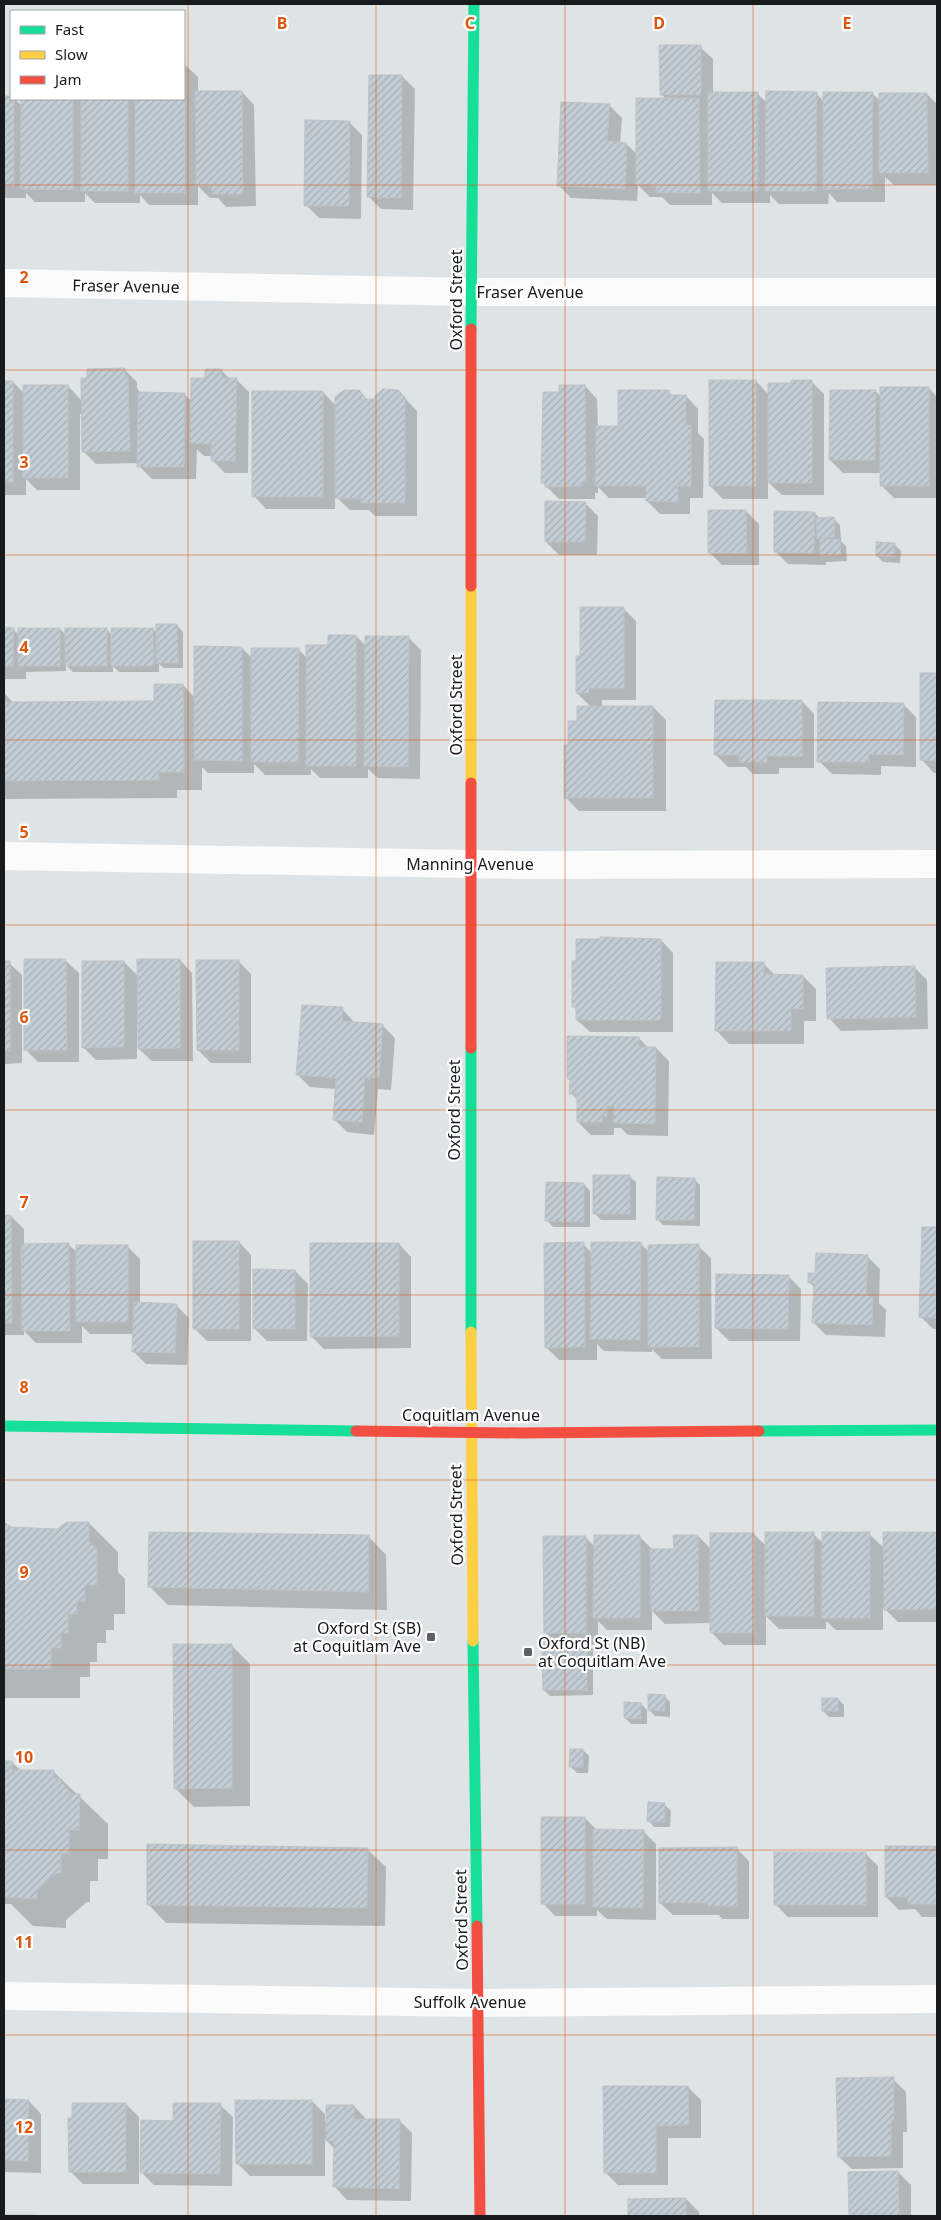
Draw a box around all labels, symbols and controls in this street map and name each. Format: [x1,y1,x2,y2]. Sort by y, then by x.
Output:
legend [10,10,185,100]
text: B [277,12,287,34]
text: C [465,12,475,34]
text: D [653,12,665,34]
text: E [843,12,852,34]
text: Fast [55,19,84,39]
text: Slow [55,44,88,64]
text: Jam [53,69,82,89]
street label: Oxford Street [445,249,467,351]
text: 2 [19,266,29,288]
street label: Fraser Avenue [72,274,180,298]
street label: Fraser Avenue [476,281,584,303]
text: 3 [19,451,29,473]
text: 4 [19,636,29,658]
street label: Oxford Street [445,654,467,756]
text: 5 [19,821,29,843]
street label: Manning Avenue [406,853,534,875]
text: 6 [19,1006,29,1028]
street label: Oxford Street [443,1059,465,1161]
text: 7 [19,1191,29,1213]
text: 8 [19,1376,29,1398]
street label: Coquitlam Avenue [402,1404,540,1426]
street label: Oxford Street [444,1464,468,1566]
text: 9 [19,1561,29,1583]
place label: Oxford St (SB) at Coquitlam Ave [293,1617,421,1657]
marker: Oxford St (SB) at Coquitlam Ave [425,1631,437,1643]
place label: Oxford St (NB) at Coquitlam Ave [538,1632,666,1672]
marker: Oxford St (NB) at Coquitlam Ave [522,1646,534,1658]
text: 10 [15,1746,33,1768]
street label: Oxford Street [449,1869,473,1971]
text: 11 [15,1931,33,1953]
street label: Suffolk Avenue [414,1991,526,2013]
text: 12 [15,2116,33,2138]

